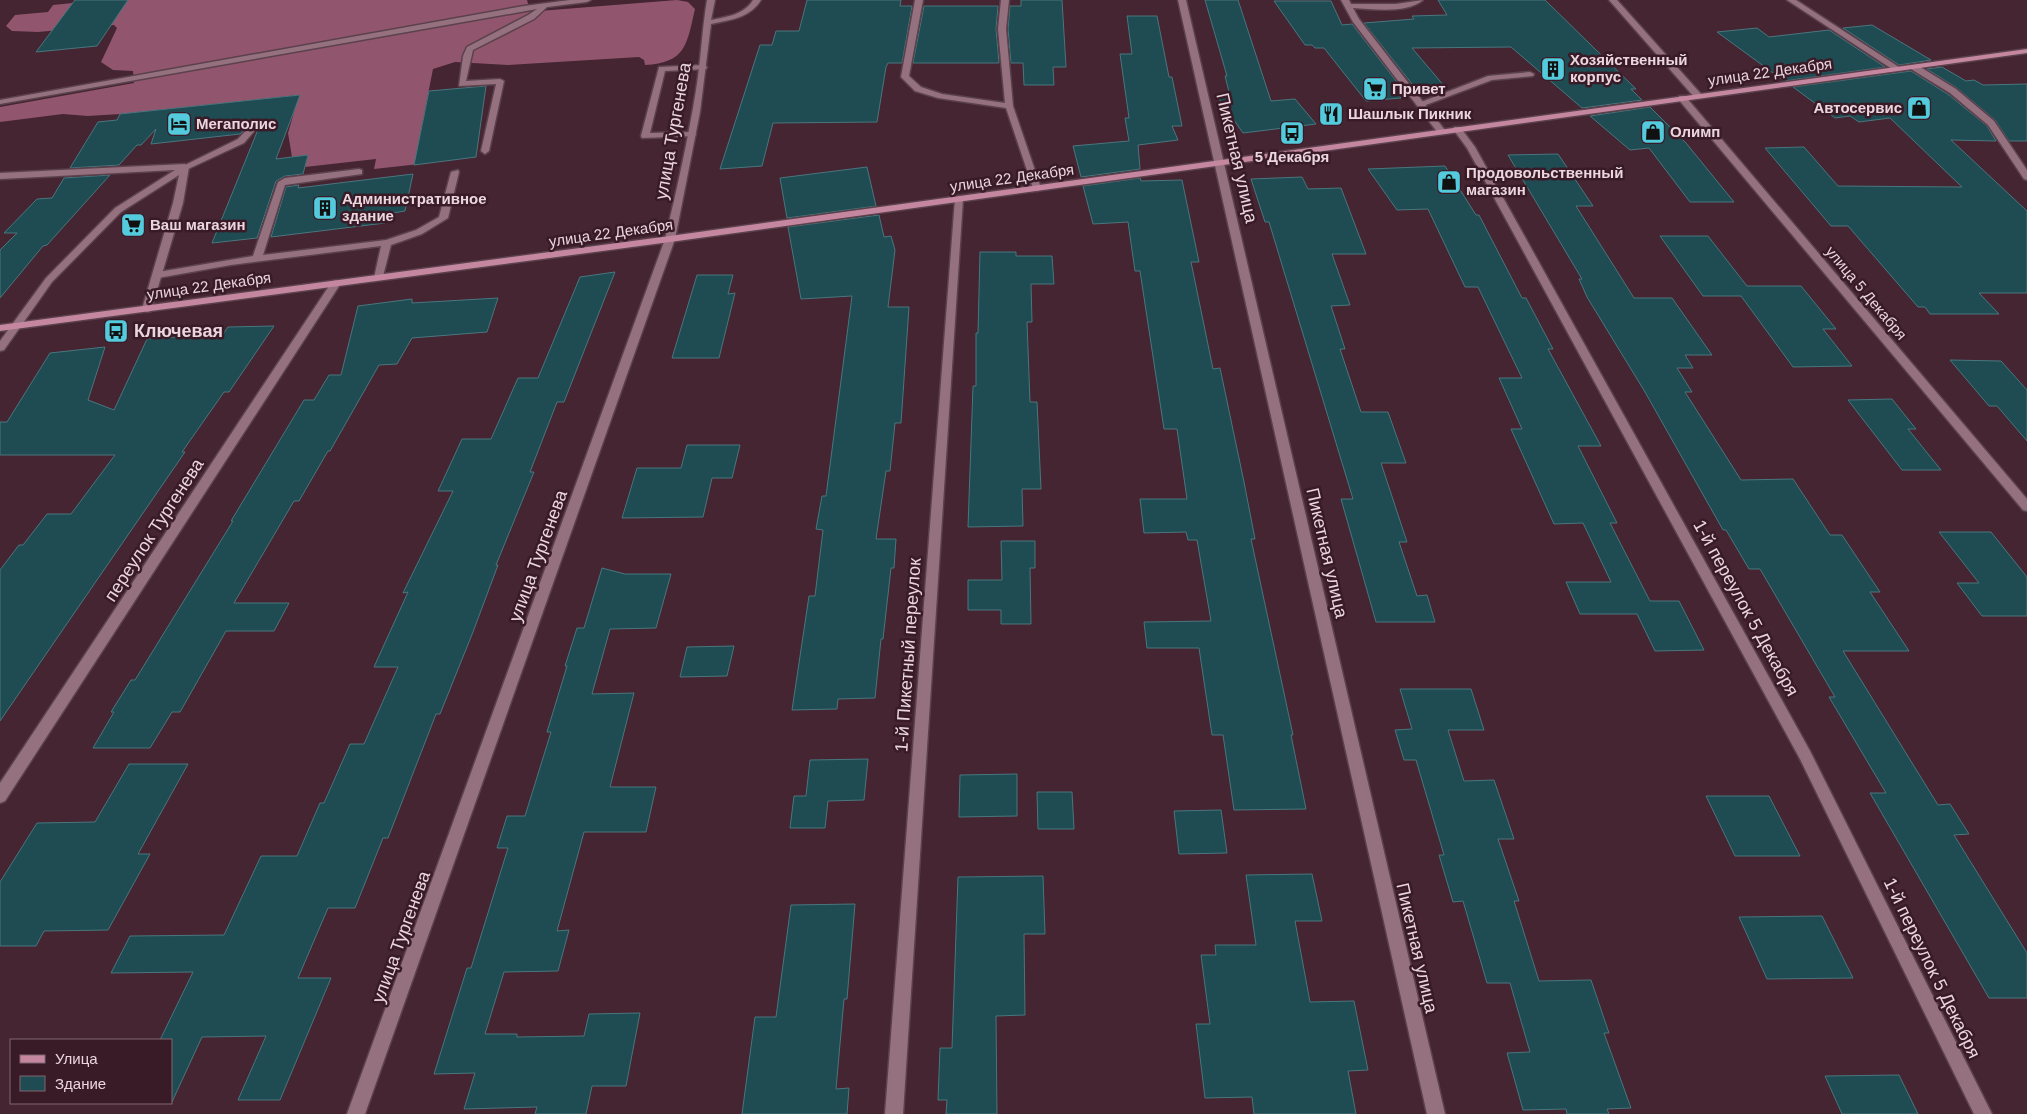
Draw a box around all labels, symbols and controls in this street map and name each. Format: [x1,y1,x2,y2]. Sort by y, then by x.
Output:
place label: Хозяйственный корпус [1570,51,1687,85]
street label: улица 22 Декабря [1707,54,1833,89]
building icon: Хозяйственный корпус [1540,56,1566,82]
street label: улица Тургенева [651,60,695,201]
supermarket icon: Привет [1362,76,1388,102]
place label: Привет [1392,80,1446,97]
street label: Пикетная улица [1212,91,1262,226]
shop icon: Автосервис [1906,95,1932,121]
place label: Автосервис [1813,99,1902,116]
restaurant icon: Шашлык Пикник [1318,101,1344,127]
place label: Шашлык Пикник [1348,105,1472,122]
hotel icon: Мегаполис [166,111,192,137]
place label: Мегаполис [196,115,276,132]
shop icon: Олимп [1640,119,1666,145]
bus stop icon: 5 Декабря [1279,120,1305,146]
place label: Олимп [1670,123,1720,140]
place label: 5 Декабря [1255,148,1329,165]
street label: улица 22 Декабря [949,160,1075,195]
place label: Продовольственный магазин [1466,164,1623,198]
shop icon: Продовольственный магазин [1436,169,1462,195]
place label: Административное здание [342,190,487,224]
building icon: Административное здание [312,195,338,221]
supermarket icon: Ваш магазин [120,212,146,238]
street label: улица 22 Декабря [548,215,674,250]
place label: Ваш магазин [150,216,246,233]
street label: улица 5 Декабря [1822,243,1910,343]
street label: улица 22 Декабря [146,268,272,303]
bus stop icon: Ключевая [103,318,129,344]
place label: Ключевая [134,321,223,341]
street label: переулок Тургенева [100,454,208,605]
street label: улица Тургенева [505,486,571,625]
street label: Пикетная улица [1302,486,1352,621]
street label: 1-й переулок 5 Декабря [1689,516,1803,700]
street label: 1-й Пикетный переулок [891,557,925,753]
street label: улица Тургенева [368,867,434,1006]
street label: 1-й переулок 5 Декабря [1880,875,1984,1061]
street label: Пикетная улица [1392,881,1442,1016]
legend [10,1039,172,1104]
text: Улица [55,1050,98,1067]
text: Здание [55,1075,106,1092]

